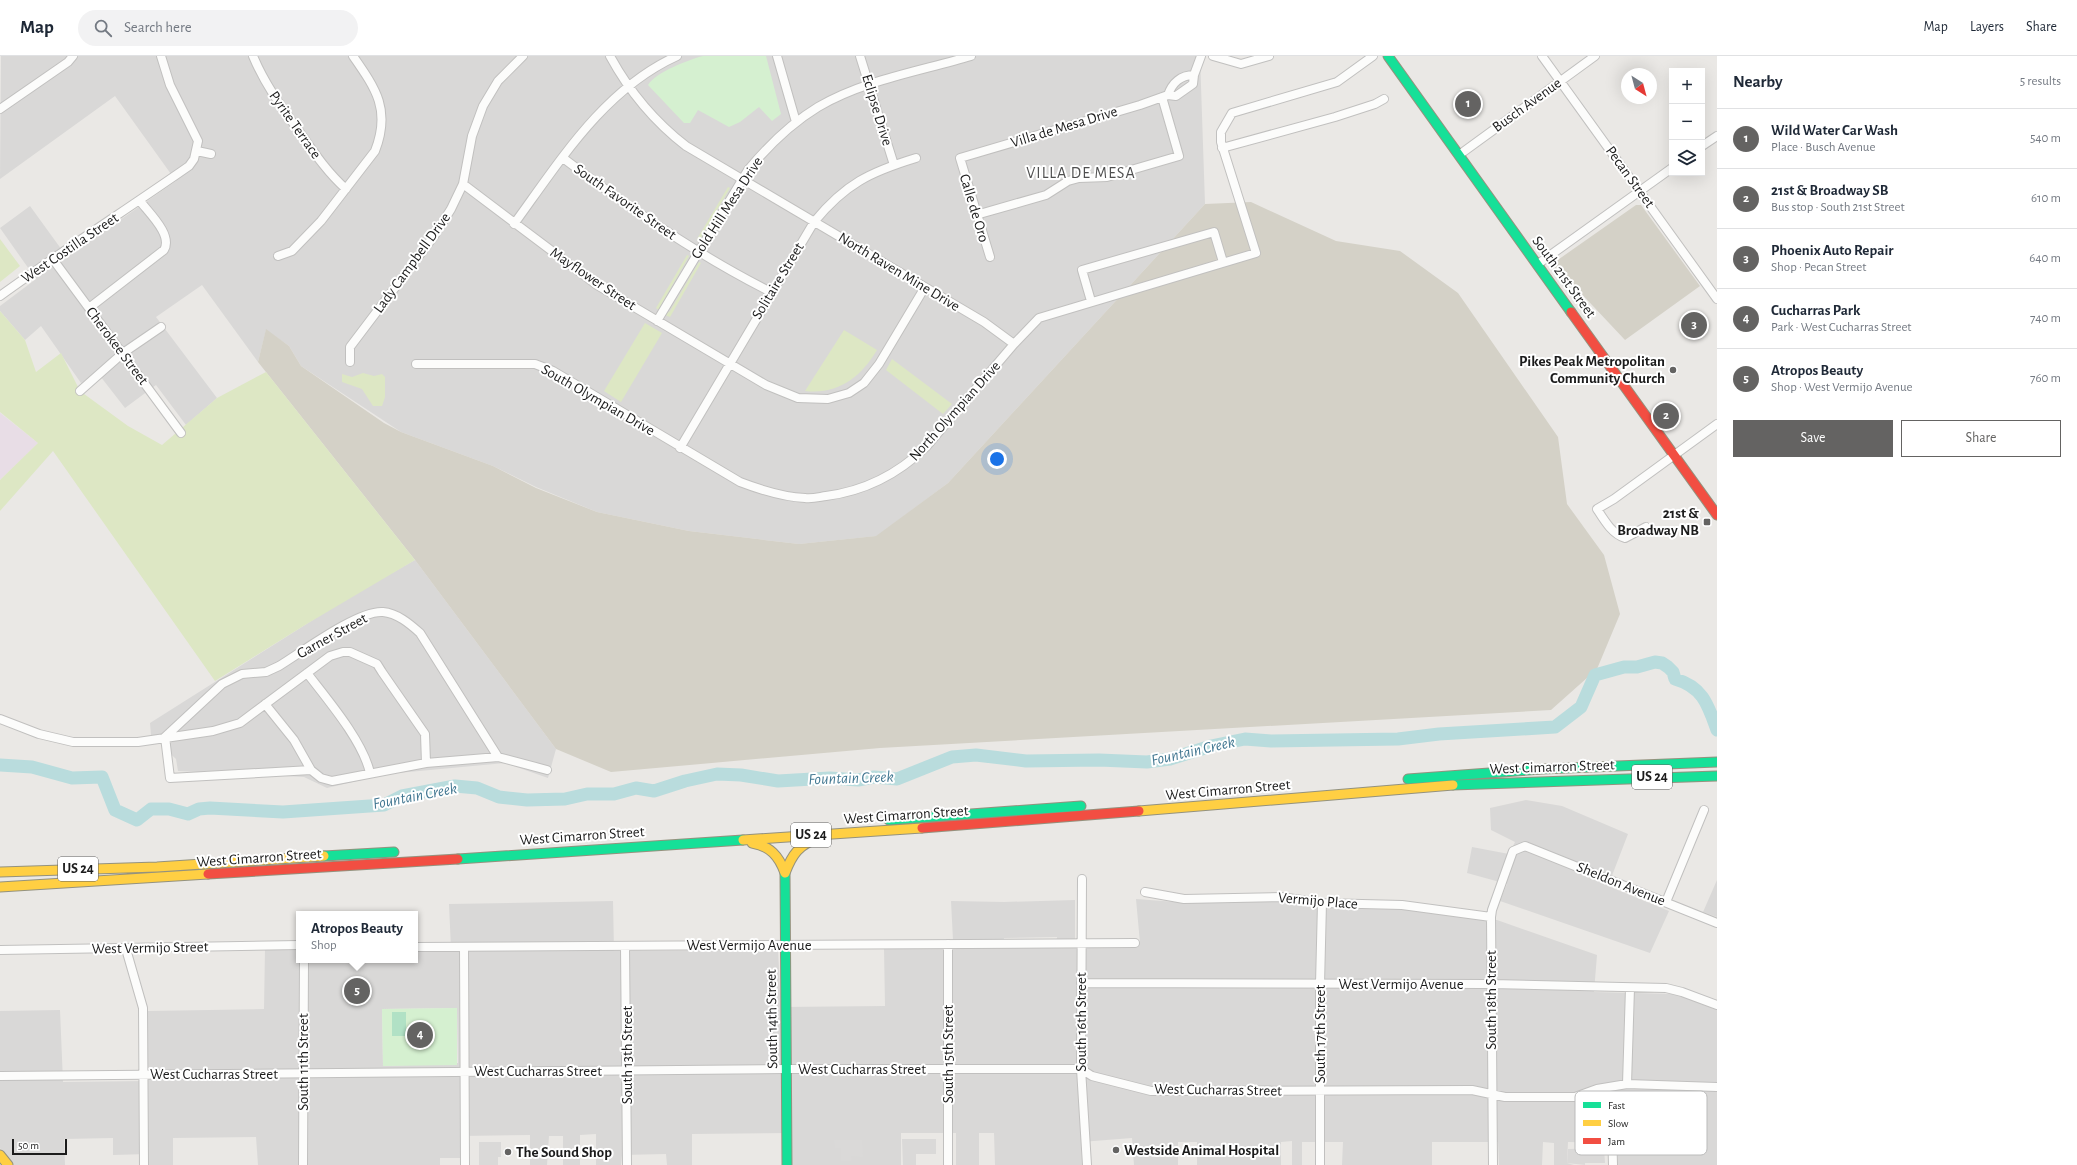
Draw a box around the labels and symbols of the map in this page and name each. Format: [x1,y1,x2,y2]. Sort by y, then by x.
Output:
north arrow [1621,68,1657,104]
street label: Eclipse Drive [859,73,895,148]
street label: Busch Avenue [1490,75,1564,135]
street label: Pyrite Terrace [266,88,324,162]
pin: 1 [1455,89,1481,119]
street label: Villa de Mesa Drive [1009,104,1119,150]
street label: Pecan Street [1603,143,1657,211]
street label: Gold Hill Mesa Drive [688,154,766,262]
street label: South Favorite Street [571,161,679,243]
district label: VILLA DE MESA [1026,165,1136,181]
street label: Calle de Oro [957,172,991,244]
street label: West Costilla Street [19,210,121,286]
street label: Lady Campbell Drive [371,210,453,316]
street label: North Raven Mine Drive [836,230,962,314]
street label: South 21st Street [1529,233,1599,321]
street label: Solitaire Street [749,240,807,322]
street label: Mayflower Street [547,245,639,313]
street label: Cherokee Street [83,304,151,388]
pin: 3 [1681,310,1707,340]
place label: Pikes Peak Metropolitan Community Church [1519,354,1665,386]
street label: North Olympian Drive [907,358,1004,464]
street label: South Olympian Drive [539,362,657,439]
marker: Pikes Peak Metropolitan Community Church [1668,365,1678,375]
pin: 2 [1653,401,1679,431]
your location [987,449,1007,469]
place label: 21st & Broadway NB [1617,506,1699,538]
marker: 21st & Broadway NB [1702,517,1712,527]
street label: Garner Street [294,610,370,661]
water label: Fountain Creek [1150,734,1236,768]
street label: West Cimarron Street [1489,757,1615,777]
road number: US 24 [1632,765,1672,789]
water label: Fountain Creek [808,769,894,787]
street label: West Cimarron Street [1165,777,1291,803]
water label: Fountain Creek [372,780,458,812]
street label: West Cimarron Street [843,803,969,827]
road number: US 24 [791,823,831,847]
street label: West Cimarron Street [519,824,645,848]
street label: West Cimarron Street [196,846,322,870]
road number: US 24 [58,857,98,881]
street label: Sheldon Avenue [1574,859,1668,909]
street label: Vermijo Place [1277,890,1359,912]
street label: West Vermijo Avenue [686,938,812,953]
street label: West Vermijo Street [91,939,209,957]
street label: South 18th Street [1484,950,1499,1050]
street label: South 14th Street [764,969,780,1069]
street label: South 16th Street [1074,972,1089,1072]
pin: 5 [344,976,370,1006]
street label: West Vermijo Avenue [1338,977,1464,992]
street label: South 17th Street [1313,984,1328,1083]
street label: South 15th Street [941,1004,956,1103]
street label: South 13th Street [620,1006,635,1104]
street label: South 11th Street [296,1013,311,1111]
pin: 4 [407,1020,433,1050]
street label: West Cucharras Street [798,1062,926,1077]
street label: West Cucharras Street [474,1064,602,1079]
street label: West Cucharras Street [150,1067,278,1082]
street label: West Cucharras Street [1154,1081,1282,1099]
legend [1575,1091,1707,1155]
text: Fast [1608,1100,1626,1111]
text: Slow [1608,1118,1629,1129]
text: Jam [1608,1136,1625,1147]
scale bar [12,1137,67,1156]
place label: Westside Animal Hospital [1124,1143,1279,1158]
place label: The Sound Shop [516,1145,612,1160]
marker: Westside Animal Hospital [1111,1145,1121,1155]
marker: The Sound Shop [503,1147,513,1157]

